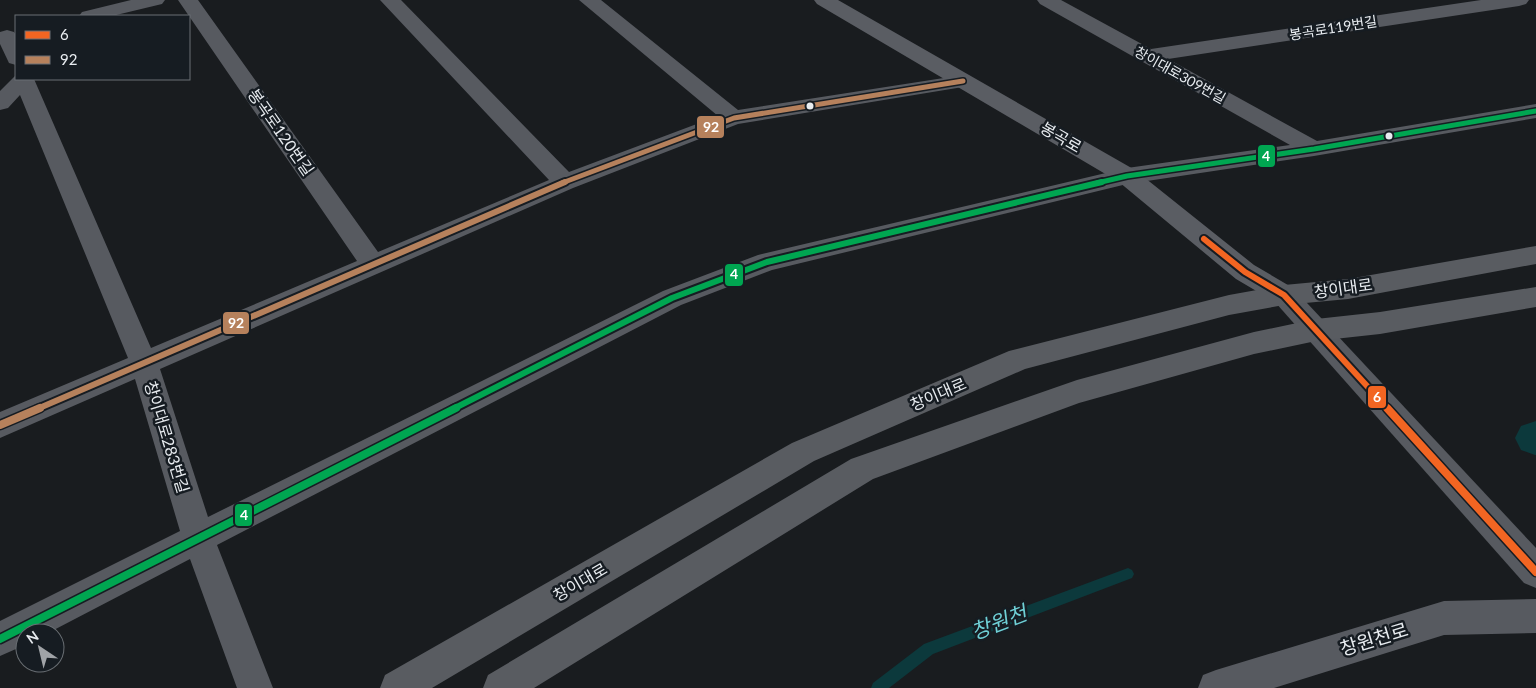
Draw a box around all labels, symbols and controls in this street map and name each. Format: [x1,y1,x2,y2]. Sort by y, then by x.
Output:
street label: 봉곡로119번길 [1288,12,1378,43]
legend [15,15,190,80]
text: 6 [60,25,69,43]
street label: 창이대로309번길 [1132,42,1229,107]
text: 92 [60,50,77,68]
street label: 봉곡로120번길 [245,85,318,179]
unlabelled marker [805,101,815,111]
line badge: 92 [696,115,725,139]
street label: 봉곡로 [1037,117,1085,156]
text: 92 [703,118,719,135]
unlabelled marker [1384,131,1394,141]
line badge: 4 [1257,144,1276,168]
text: 4 [1262,147,1270,164]
line badge: 4 [724,263,744,287]
text: 4 [730,265,738,282]
street label: 창이대로 [1312,274,1374,301]
line badge: 92 [222,311,250,335]
text: 92 [228,314,244,331]
street label: 창이대로 [907,373,969,414]
street label: 창이대로283번길 [141,379,194,495]
line badge: 6 [1367,385,1387,409]
text: 6 [1373,388,1381,405]
line badge: 4 [234,503,253,527]
text: 4 [240,506,248,523]
street label: 창이대로 [549,558,610,605]
water label: 창원천 [967,599,1032,644]
street label: 창원천로 [1337,617,1411,660]
north arrow [15,623,65,673]
text: N [23,627,42,647]

